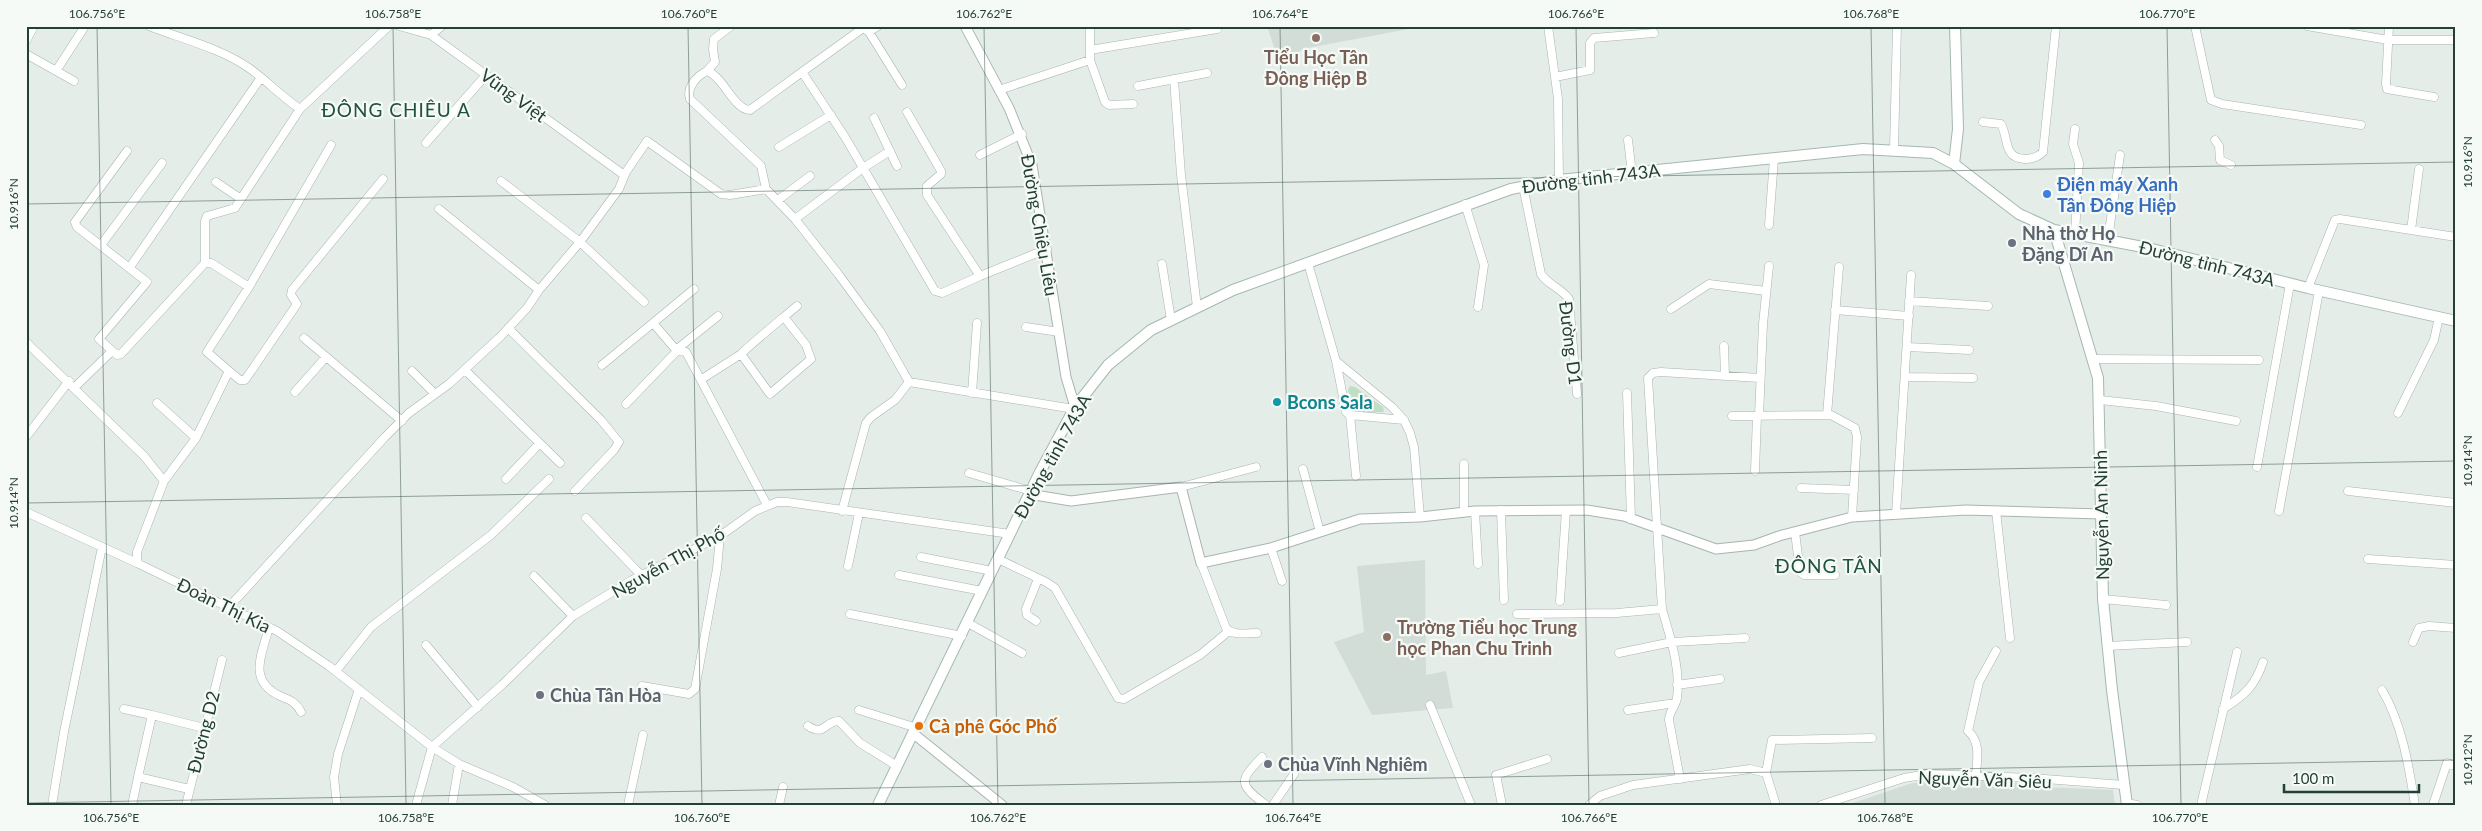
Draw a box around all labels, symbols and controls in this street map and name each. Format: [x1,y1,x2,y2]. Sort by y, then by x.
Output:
text: 106.756°E [69,6,125,21]
text: 106.758°E [365,6,421,21]
text: 106.760°E [661,6,717,21]
text: 106.762°E [956,6,1012,21]
text: 106.764°E [1252,6,1308,21]
text: 106.766°E [1548,6,1604,21]
text: 106.768°E [1843,6,1899,21]
text: 106.770°E [2139,6,2195,21]
marker: Tiểu Học Tân Đông Hiệp B [1310,32,1322,44]
place label: Tiểu Học Tân Đông Hiệp B [1264,46,1368,89]
street label: Vũng Việt [476,63,552,127]
district label: ĐÔNG CHIÊU A [321,98,471,121]
text: 10.916°N [2460,136,2475,188]
street label: Đường Chiêu Liêu [1017,152,1063,298]
street label: Đường tỉnh 743A [1521,159,1662,197]
place label: Điện máy Xanh Tân Đông Hiệp [2056,173,2178,216]
text: 10.916°N [6,178,21,230]
marker: Điện máy Xanh Tân Đông Hiệp [2041,188,2053,200]
place label: Nhà thờ Họ Đặng Dĩ An [2021,222,2115,265]
street label: Đường tỉnh 743A [2137,236,2278,291]
marker: Nhà thờ Họ Đặng Dĩ An [2006,237,2018,249]
street label: Đường D1 [1555,300,1587,386]
street label: Đường tỉnh 743A [1009,389,1096,522]
place label: Bcons Sala [1287,391,1373,413]
marker: Bcons Sala [1271,396,1283,408]
text: 10.914°N [2460,435,2475,487]
street label: Nguyễn An Ninh [2089,450,2113,580]
text: 10.914°N [6,477,21,529]
street label: Nguyễn Thị Phố [608,521,729,602]
district label: ĐÔNG TÂN [1775,554,1883,577]
street label: Đoàn Thị Kia [174,573,274,637]
place label: Trường Tiểu học Trung học Phan Chu Trinh [1397,616,1578,659]
marker: Trường Tiểu học Trung học Phan Chu Trinh [1381,631,1393,643]
place label: Chùa Tân Hòa [550,684,661,706]
street label: Đường D2 [182,689,224,775]
marker: Chùa Tân Hòa [534,689,546,701]
place label: Cà phê Góc Phố [929,715,1058,737]
marker: Cà phê Góc Phố [913,720,925,732]
text: 10.912°N [2460,734,2475,786]
place label: Chùa Vĩnh Nghiêm [1278,753,1428,775]
marker: Chùa Vĩnh Nghiêm [1262,758,1274,770]
scale bar [2284,761,2420,793]
street label: Nguyễn Văn Siêu [1918,766,2052,792]
text: 100 m [2292,769,2334,787]
text: 106.756°E [83,810,139,825]
text: 106.758°E [378,810,434,825]
text: 106.760°E [674,810,730,825]
text: 106.762°E [970,810,1026,825]
text: 106.764°E [1265,810,1321,825]
text: 106.766°E [1561,810,1617,825]
text: 106.768°E [1857,810,1913,825]
text: 106.770°E [2152,810,2208,825]

